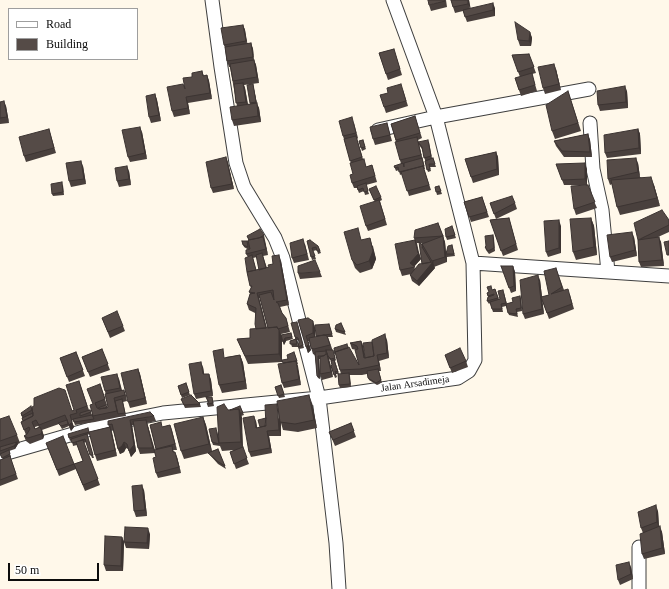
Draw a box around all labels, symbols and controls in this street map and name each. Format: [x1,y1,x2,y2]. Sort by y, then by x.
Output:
legend [8,8,138,60]
text: Road [46,17,71,31]
text: Building [46,37,88,51]
street label: Jalan Arsadimeja [380,373,450,395]
scale bar [10,555,101,581]
text: 50 m [15,563,39,577]

